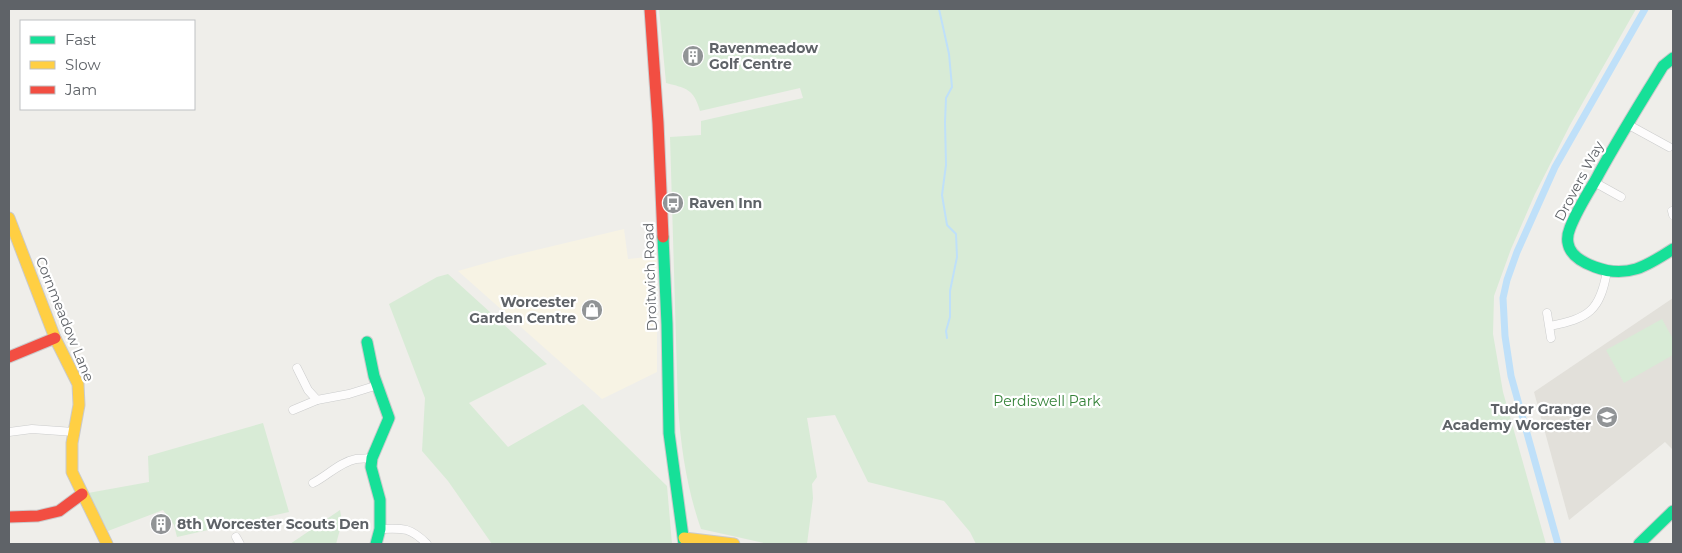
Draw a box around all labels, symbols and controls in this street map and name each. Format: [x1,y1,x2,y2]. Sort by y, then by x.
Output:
legend [20,20,195,110]
text: Fast [65,30,96,49]
place label: Ravenmeadow Golf Centre [709,39,819,73]
building icon: Ravenmeadow Golf Centre [681,44,705,68]
text: Slow [65,55,101,74]
text: Jam [64,80,97,99]
street label: Drovers Way [1550,138,1608,224]
bus stop icon: Raven Inn [661,191,685,215]
place label: Raven Inn [689,194,762,212]
street label: Droitwich Road [639,222,661,332]
street label: Cornmeadow Lane [32,254,98,384]
place label: Worcester Garden Centre [469,293,576,327]
shop icon: Worcester Garden Centre [580,298,604,322]
park label: Perdiswell Park [993,392,1101,410]
place label: Tudor Grange Academy Worcester [1441,400,1591,434]
school or university icon: Tudor Grange Academy Worcester [1595,405,1619,429]
building icon: 8th Worcester Scouts Den [149,512,173,536]
place label: 8th Worcester Scouts Den [177,515,369,533]

